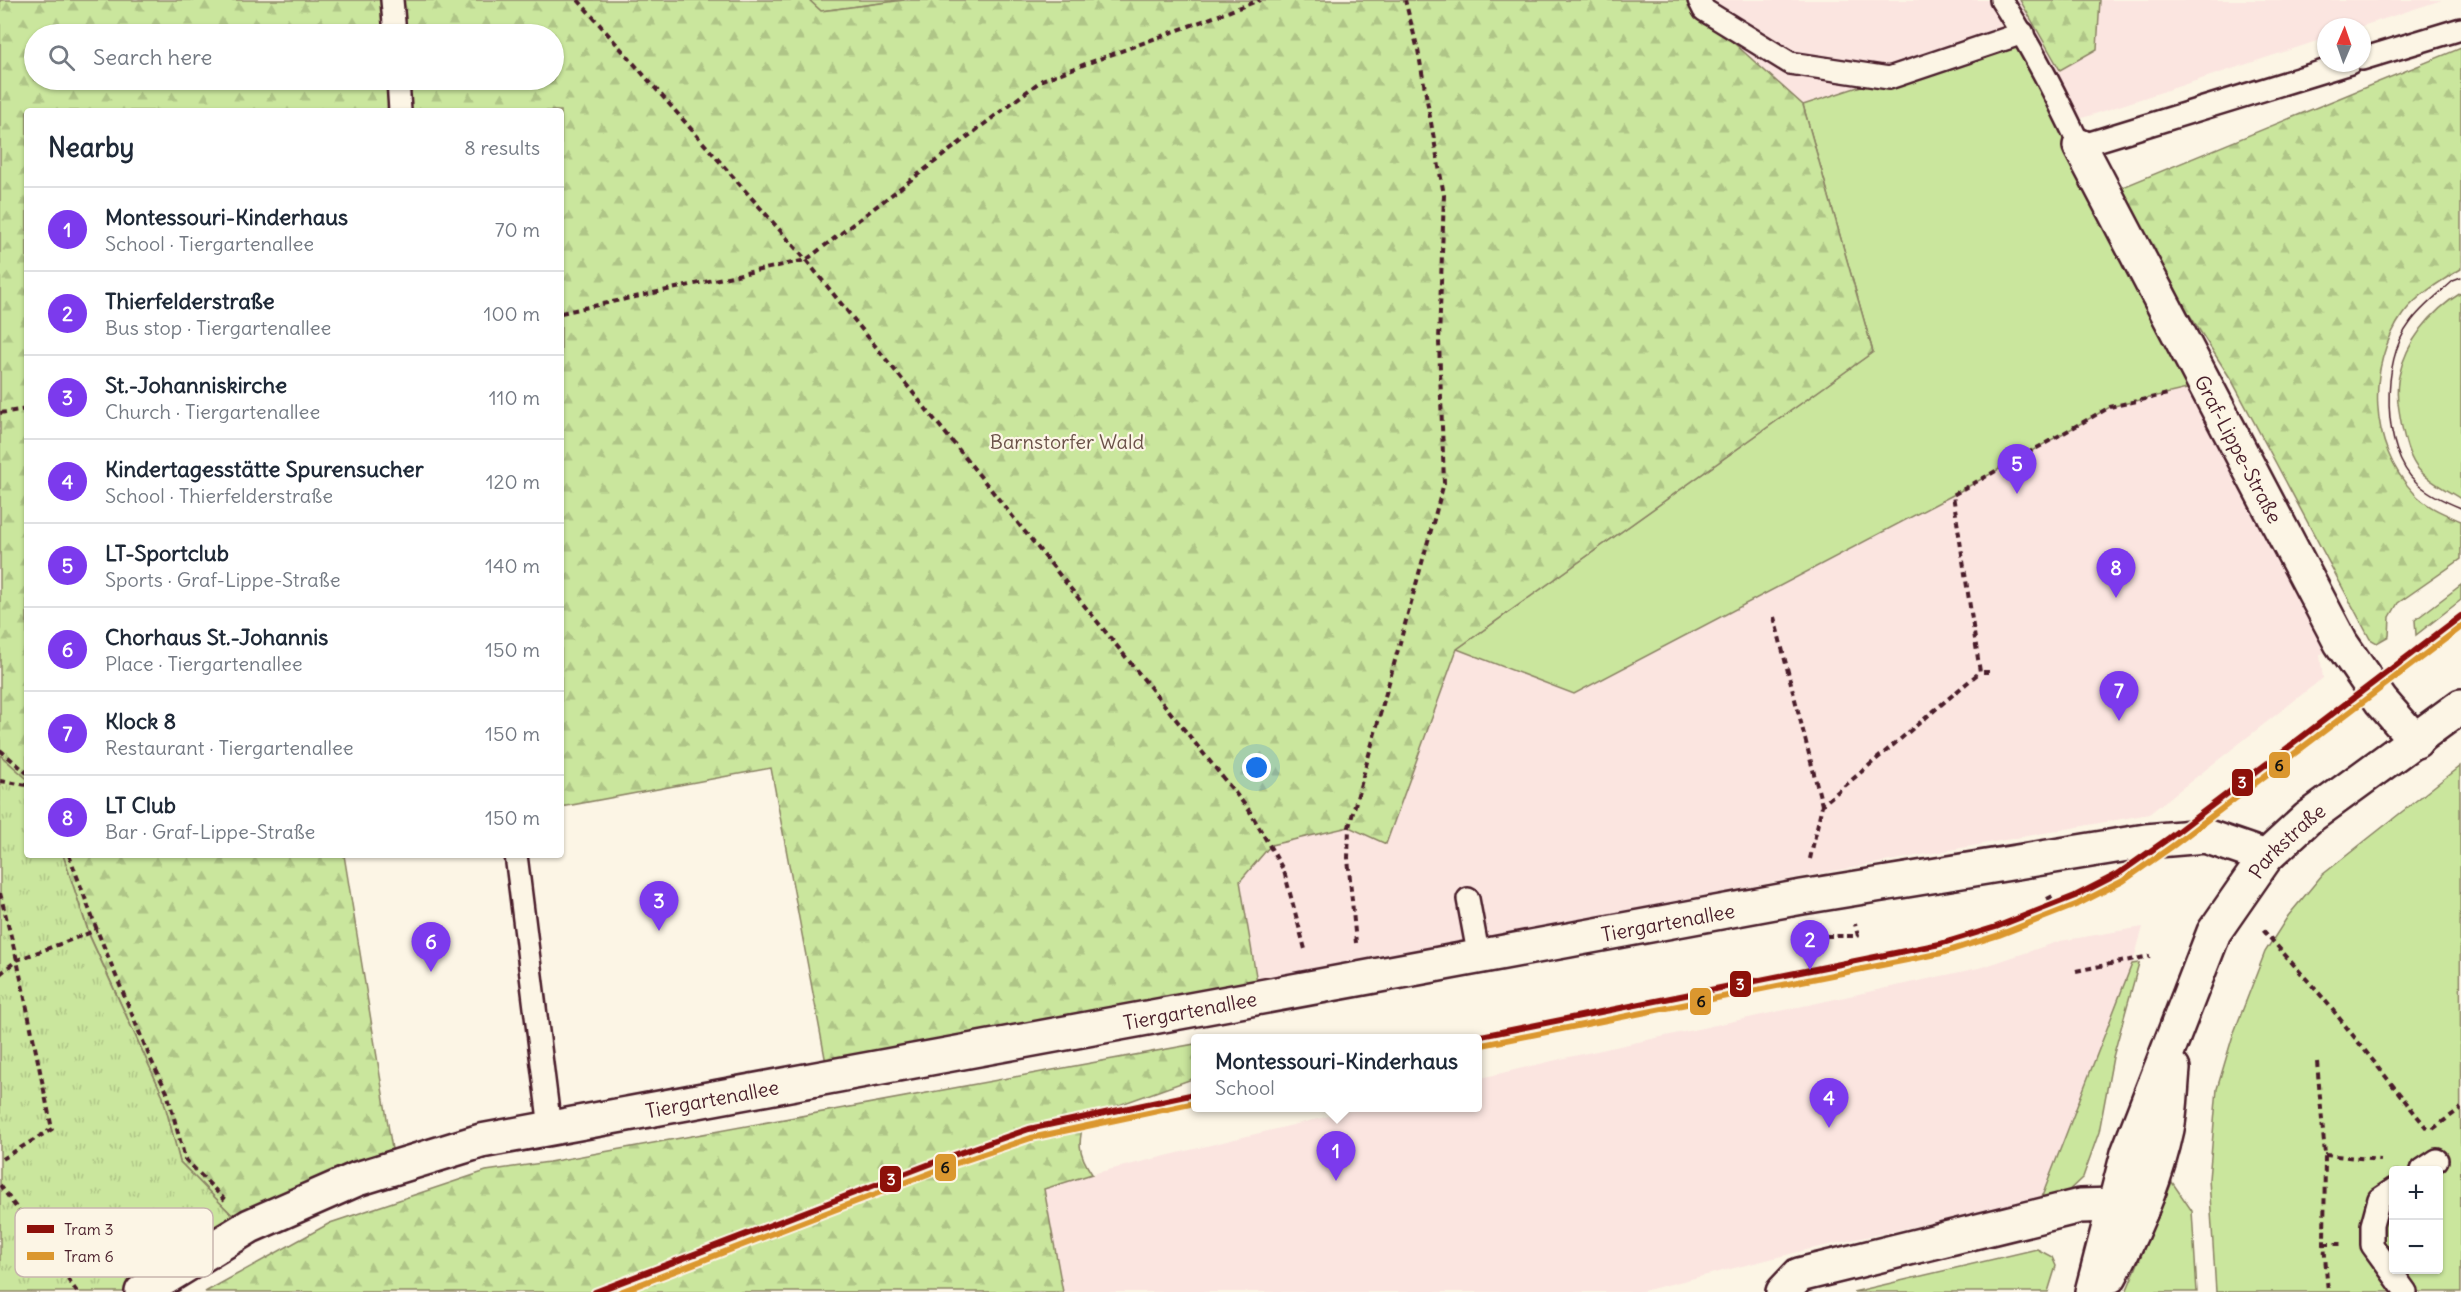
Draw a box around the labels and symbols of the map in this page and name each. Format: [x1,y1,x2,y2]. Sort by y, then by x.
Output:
north arrow [2317,18,2371,72]
street label: Graf-Lippe-Straße [2190,370,2288,527]
park label: Barnstorfer Wald [990,429,1144,454]
pin: 5 [1998,444,2036,494]
pin: 8 [2096,548,2136,598]
pin: 7 [2100,672,2138,721]
line badge: 6 [2268,751,2291,779]
your location [1242,753,1271,782]
text: 6 [2274,755,2284,775]
line badge: 3 [2231,768,2254,797]
text: 3 [2237,772,2247,792]
street label: Parkstraße [2243,797,2330,883]
pin: 3 [640,882,678,931]
street label: Tiergartenallee [1599,897,1737,946]
pin: 2 [1790,920,1830,970]
pin: 6 [412,922,450,972]
line badge: 3 [1729,970,1752,998]
text: 3 [1735,974,1745,994]
street label: Tiergartenallee [1121,985,1259,1035]
line badge: 6 [1689,987,1712,1016]
text: 6 [1696,991,1706,1011]
street label: Tiergartenallee [643,1074,781,1123]
pin: 4 [1810,1078,1848,1128]
pin: 1 [1316,1132,1356,1181]
line badge: 6 [934,1153,957,1182]
text: 6 [940,1157,950,1177]
line badge: 3 [879,1165,902,1193]
text: 3 [886,1169,896,1189]
legend [15,1208,213,1277]
text: Tram 3 [64,1219,114,1239]
text: Tram 6 [64,1246,114,1266]

